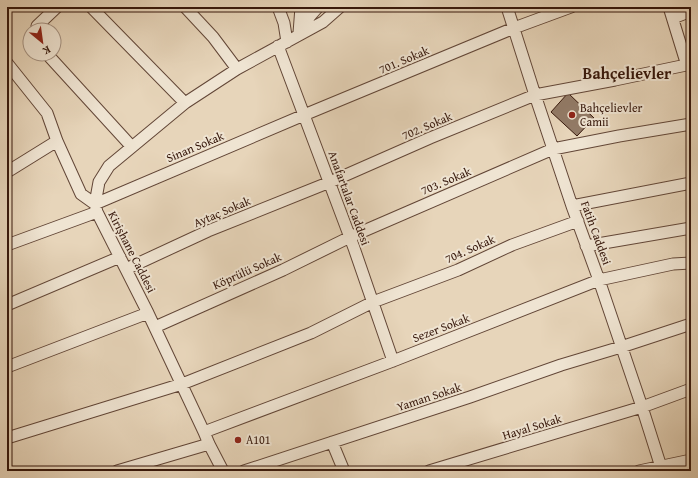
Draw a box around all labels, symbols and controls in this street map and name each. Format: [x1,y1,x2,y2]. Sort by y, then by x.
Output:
north arrow [22,22,62,62]
street label: 701. Sokak [376,41,432,78]
text: K [40,42,54,59]
district label: Bahçelievler [583,61,672,85]
place label: Bahçelievler Camii [580,99,643,130]
street label: 702. Sokak [399,107,455,144]
marker: Bahçelievler Camii [567,110,577,120]
street label: Sinan Sokak [163,126,227,166]
street label: Anafartalar Caddesi [324,148,375,248]
street label: 703. Sokak [418,162,474,199]
street label: Aytaç Sokak [191,192,254,231]
street label: Fatih Caddesi [577,199,616,268]
street label: Kirişhane Caddesi [104,208,161,296]
street label: 704. Sokak [442,230,498,267]
street label: Köprülü Sokak [210,247,285,293]
street label: Sezer Sokak [410,309,473,346]
street label: Yaman Sokak [394,378,464,415]
street label: Hayal Sokak [500,409,564,444]
place label: A101 [246,431,271,448]
marker: A101 [233,435,243,445]

